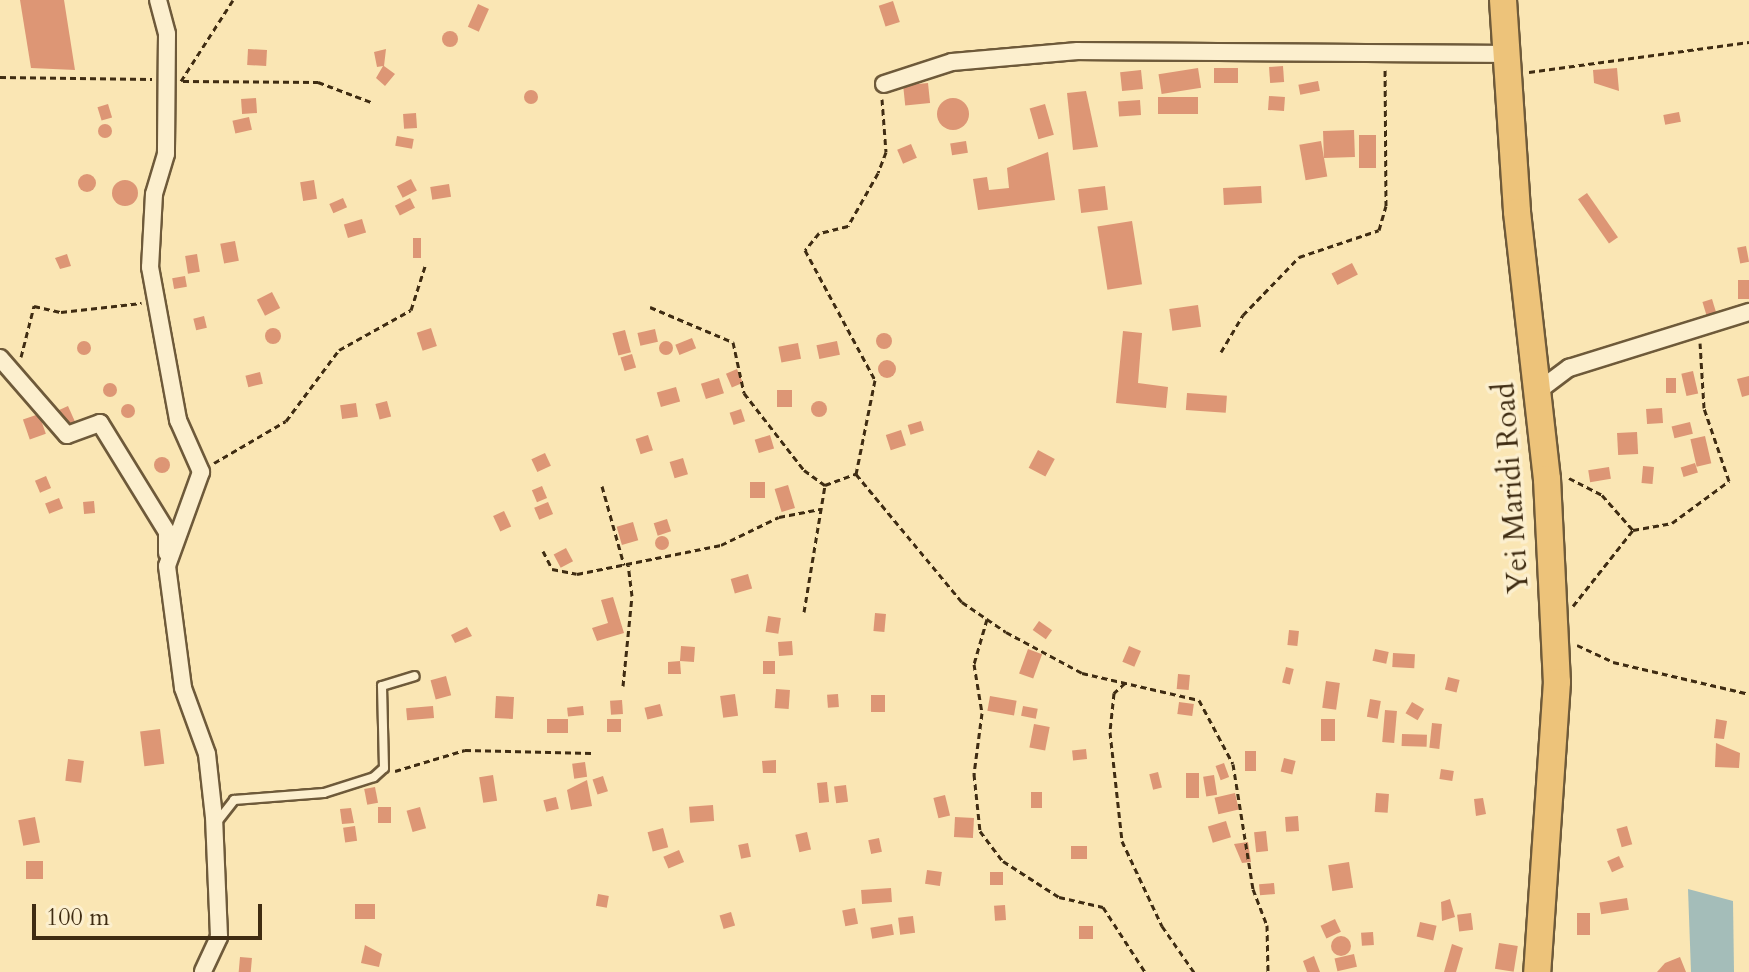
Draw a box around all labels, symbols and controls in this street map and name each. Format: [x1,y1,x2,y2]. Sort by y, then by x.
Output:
street label: Yei Maridi Road [1487,381,1537,595]
scale bar [36,888,266,938]
text: 100 m [46,901,110,934]

